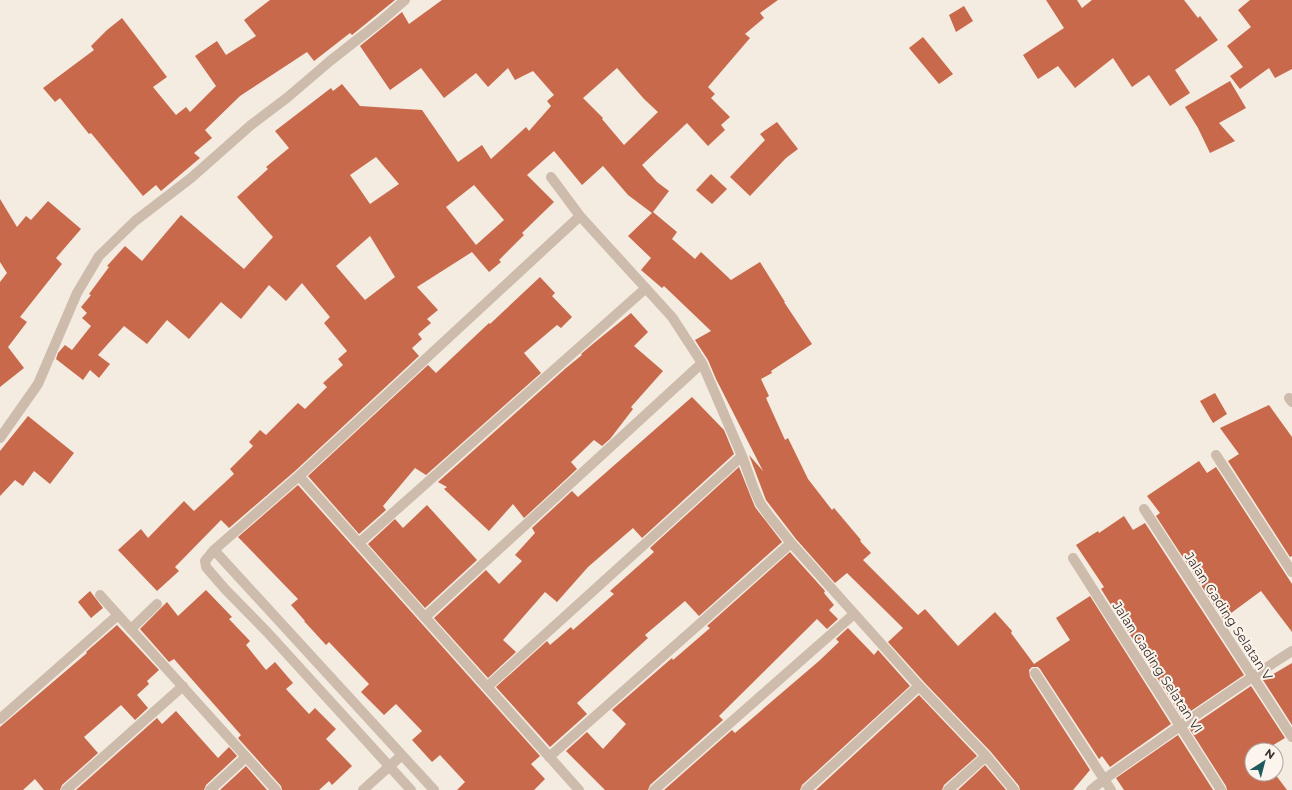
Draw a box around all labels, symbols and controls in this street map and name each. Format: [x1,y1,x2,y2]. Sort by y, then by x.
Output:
street label: Jalan Gading Selatan V [1181,548,1277,684]
street label: Jalan Gading Selatan VI [1109,597,1206,736]
north arrow [1244,742,1284,782]
text: N [1262,746,1278,762]

